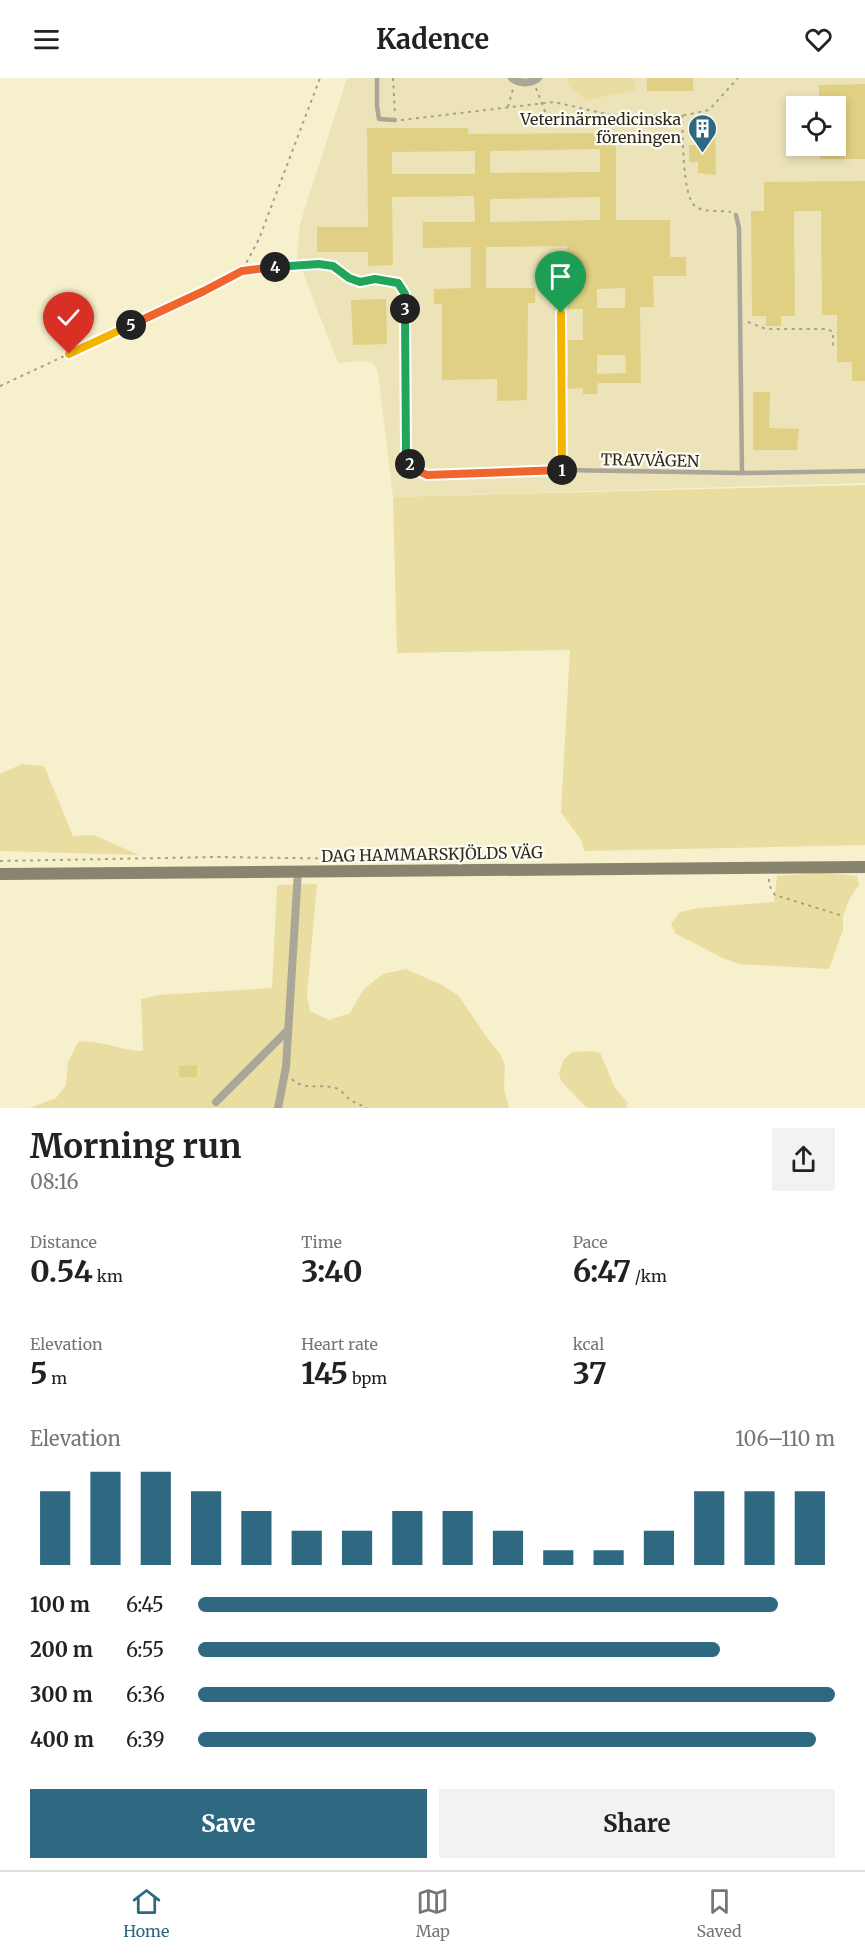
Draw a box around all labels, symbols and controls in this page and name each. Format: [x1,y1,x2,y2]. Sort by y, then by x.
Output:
text: Kadence [376,22,489,56]
icon: menu [30,23,63,56]
icon: heart [802,23,835,56]
map controls [786,96,846,156]
button: locate [786,96,846,156]
place label: Veterinärmedicinska föreningen [519,109,681,147]
building icon: Veterinärmedicinska föreningen [686,112,718,154]
pin [535,251,586,313]
pin: 4 [260,252,290,282]
text: 4 [270,257,280,277]
icon: arrive [544,260,577,293]
pin [43,292,94,354]
pin: 3 [390,294,420,324]
text: 3 [400,299,410,319]
icon: check [52,301,85,334]
pin: 5 [116,310,146,340]
text: 5 [126,315,136,335]
pin: 2 [395,449,425,479]
street label: TRAVVÄGEN [601,449,700,471]
text: 2 [405,454,415,474]
pin: 1 [547,455,577,485]
text: 1 [558,460,566,480]
street label: DAG HAMMARSKJÖLDS VÄG [321,842,543,866]
text: Morning run [30,1126,241,1167]
button: share [772,1128,835,1191]
text: 08:16 [30,1169,79,1194]
text: Distance [30,1232,97,1252]
text: Time [301,1232,342,1252]
text: Pace [573,1232,608,1252]
text: 0.54 [30,1252,93,1290]
text: 3:40 [301,1252,363,1290]
text: 6:47 [573,1252,631,1290]
text: km [93,1266,123,1286]
text: /km [631,1266,667,1286]
text: Elevation [30,1334,103,1354]
text: Heart rate [301,1334,378,1354]
text: kcal [573,1334,604,1354]
text: 5 [30,1354,48,1392]
text: 145 [301,1354,348,1392]
text: 37 [573,1354,607,1392]
text: m [48,1368,67,1388]
text: bpm [348,1368,387,1388]
text: Elevation [30,1426,121,1451]
text: 106–110 m [735,1426,835,1451]
text: 100 m [30,1592,90,1617]
text: 6:45 [126,1592,164,1617]
text: 200 m [30,1637,93,1662]
text: 6:55 [126,1637,164,1662]
text: 300 m [30,1682,93,1707]
text: 6:36 [126,1682,165,1707]
text: 400 m [30,1727,94,1752]
text: 6:39 [126,1727,165,1752]
button: Save [30,1789,427,1858]
button: Share [439,1789,835,1858]
tab: Home [123,1885,169,1941]
tab: Map [416,1885,450,1941]
tab: Saved [696,1885,742,1941]

